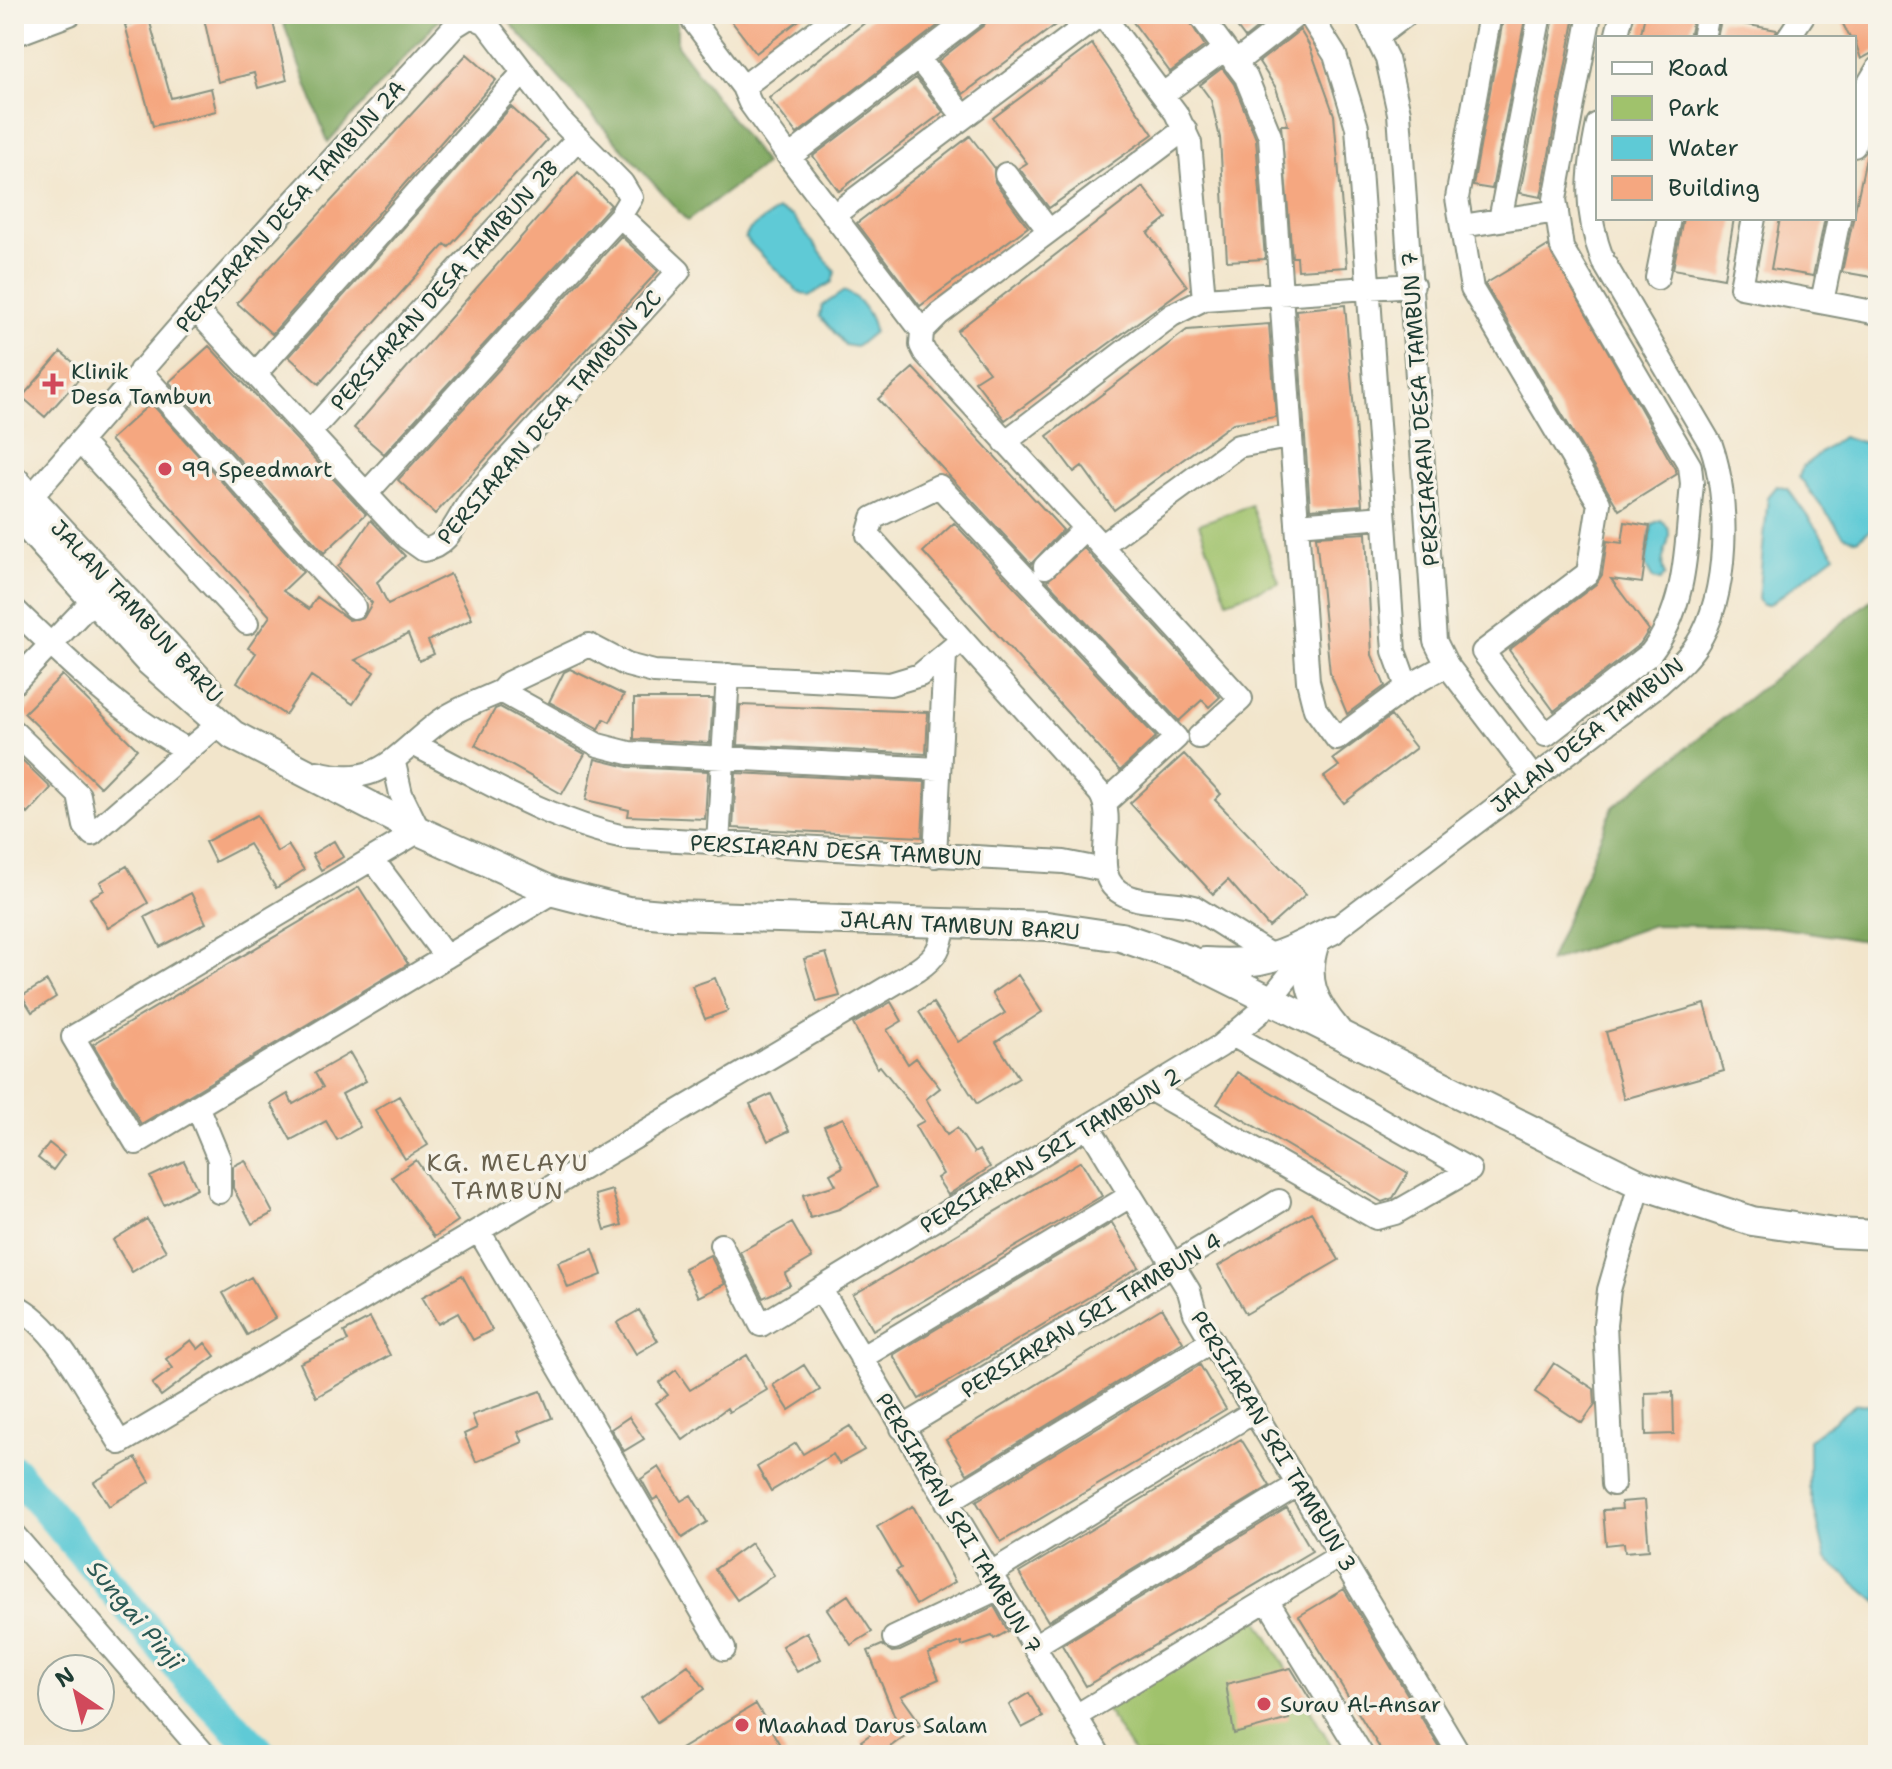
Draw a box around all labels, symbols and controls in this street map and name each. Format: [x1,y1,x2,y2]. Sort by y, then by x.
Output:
legend [1596,36,1856,220]
text: Road [1668,52,1728,84]
street label: PERSIARAN DESA TAMBUN 2A [169,74,412,339]
text: Park [1668,92,1720,124]
text: Water [1668,132,1739,164]
street label: PERSIARAN DESA TAMBUN 2B [324,154,565,417]
text: Building [1668,172,1760,204]
street label: PERSIARAN DESA TAMBUN 7 [1395,251,1446,567]
street label: PERSIARAN DESA TAMBUN 2C [431,284,668,551]
place label: Klinik Desa Tambun [71,357,212,411]
marker: Klinik Desa Tambun [42,373,64,395]
place label: 99 Speedmart [181,455,333,484]
marker: 99 Speedmart [156,460,174,478]
street label: JALAN TAMBUN BARU [44,514,229,709]
street label: JALAN DESA TAMBUN [1485,651,1690,820]
street label: PERSIARAN DESA TAMBUN [689,828,983,873]
street label: JALAN TAMBUN BARU [839,905,1081,946]
street label: PERSIARAN SRI TAMBUN 2 [915,1061,1186,1240]
district label: KG. MELAYU TAMBUN [427,1147,589,1207]
street label: PERSIARAN SRI TAMBUN 4 [956,1226,1227,1405]
street label: PERSIARAN SRI TAMBUN 3 [1184,1306,1363,1577]
street label: PERSIARAN SRI TAMBUN 7 [869,1388,1048,1659]
water label: Sungai Pinji [80,1553,191,1678]
north arrow [36,1653,116,1733]
text: N [49,1660,80,1694]
place label: Surau Al-Ansar [1280,1690,1441,1719]
marker: Surau Al-Ansar [1255,1695,1273,1713]
place label: Maahad Darus Salam [758,1711,988,1740]
marker: Maahad Darus Salam [733,1716,751,1734]

